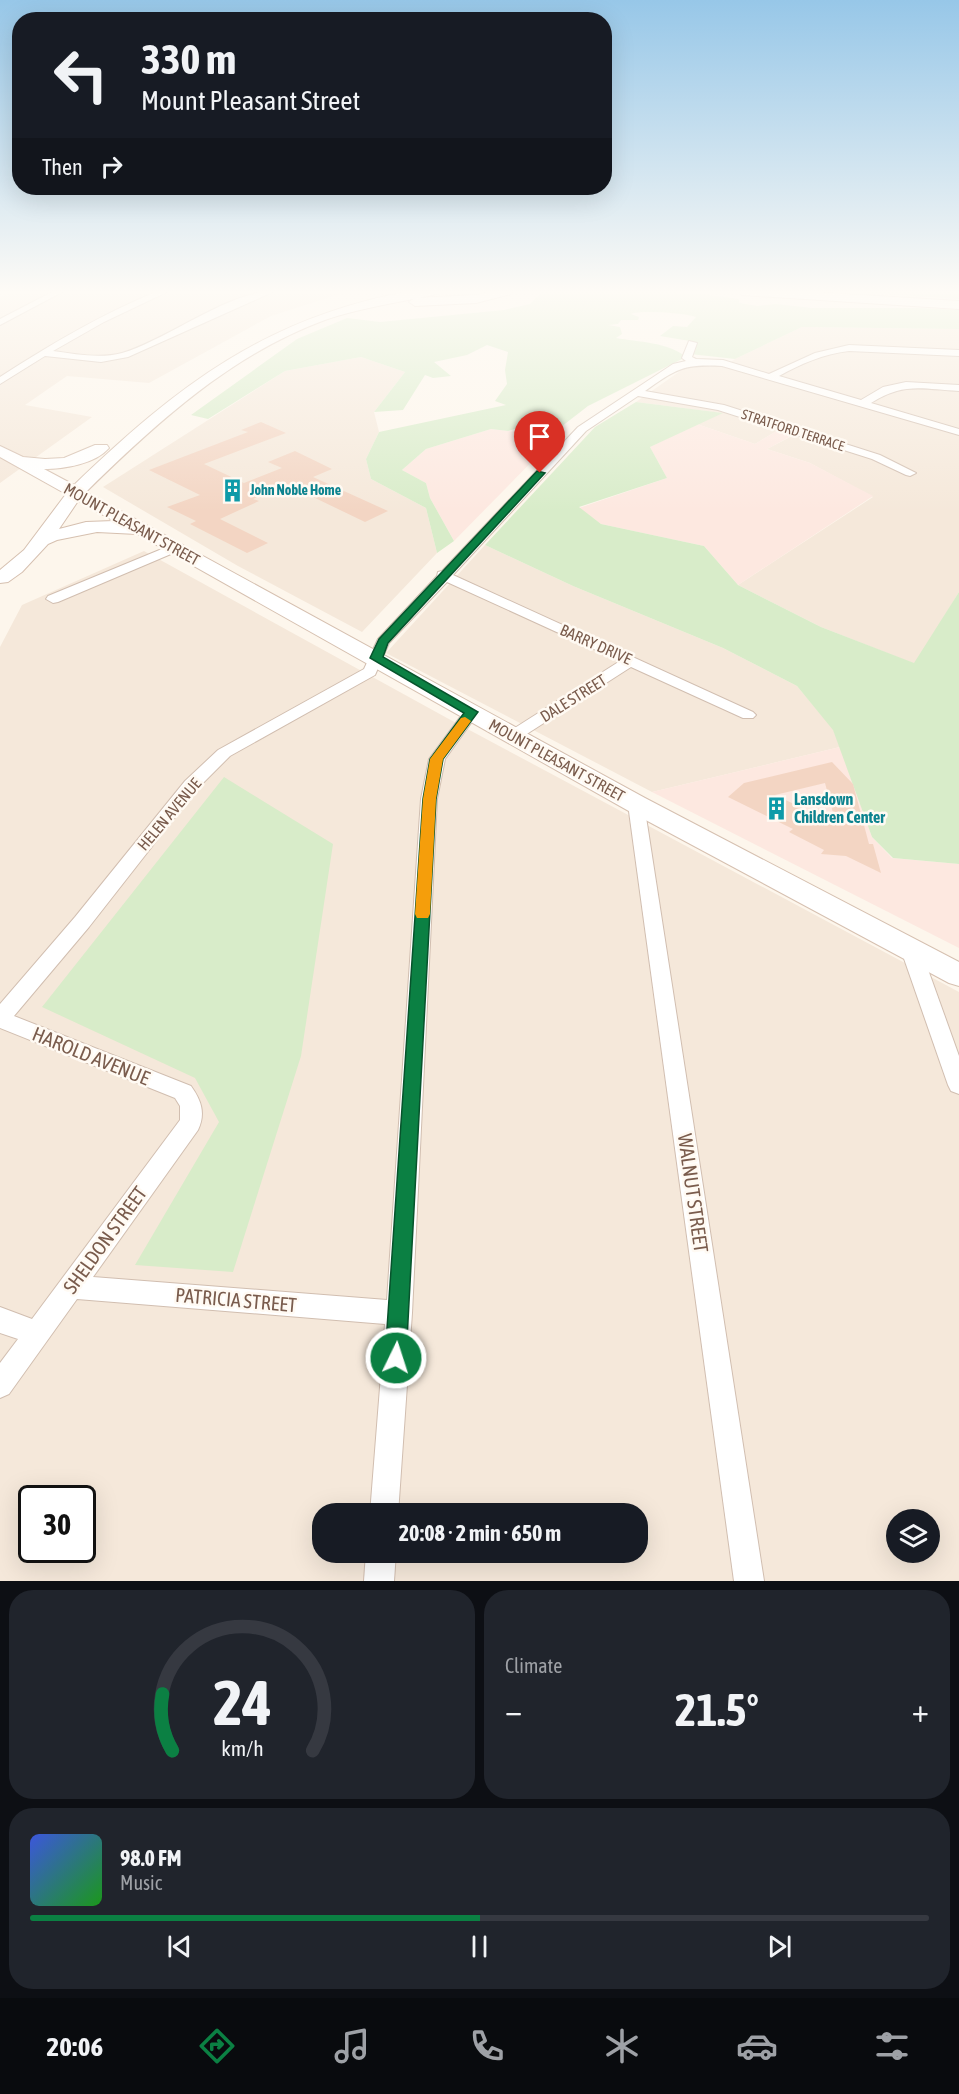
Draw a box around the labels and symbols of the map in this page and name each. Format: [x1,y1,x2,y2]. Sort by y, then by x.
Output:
street label: STRATFORD TERRACE [740,406,847,454]
pin [514,411,565,473]
building icon: John Noble Home [219,477,245,503]
street label: MOUNT PLEASANT STREET [61,479,203,569]
place label: John Noble Home [249,482,341,498]
street label: BARRY DRIVE [557,620,635,668]
street label: DALE STREET [537,671,609,725]
street label: MOUNT PLEASANT STREET [486,715,628,805]
street label: HELEN AVENUE [134,774,204,854]
place label: Lansdown Children Center [794,790,885,826]
building icon: Lansdown Children Center [763,795,789,821]
street label: HAROLD AVENUE [29,1022,154,1090]
street label: WALNUT STREET [674,1132,713,1254]
street label: SHELDON STREET [58,1182,151,1298]
street label: PATRICIA STREET [175,1283,298,1316]
position arrow [364,1326,428,1390]
speed limit sign: 30 [18,1485,96,1563]

